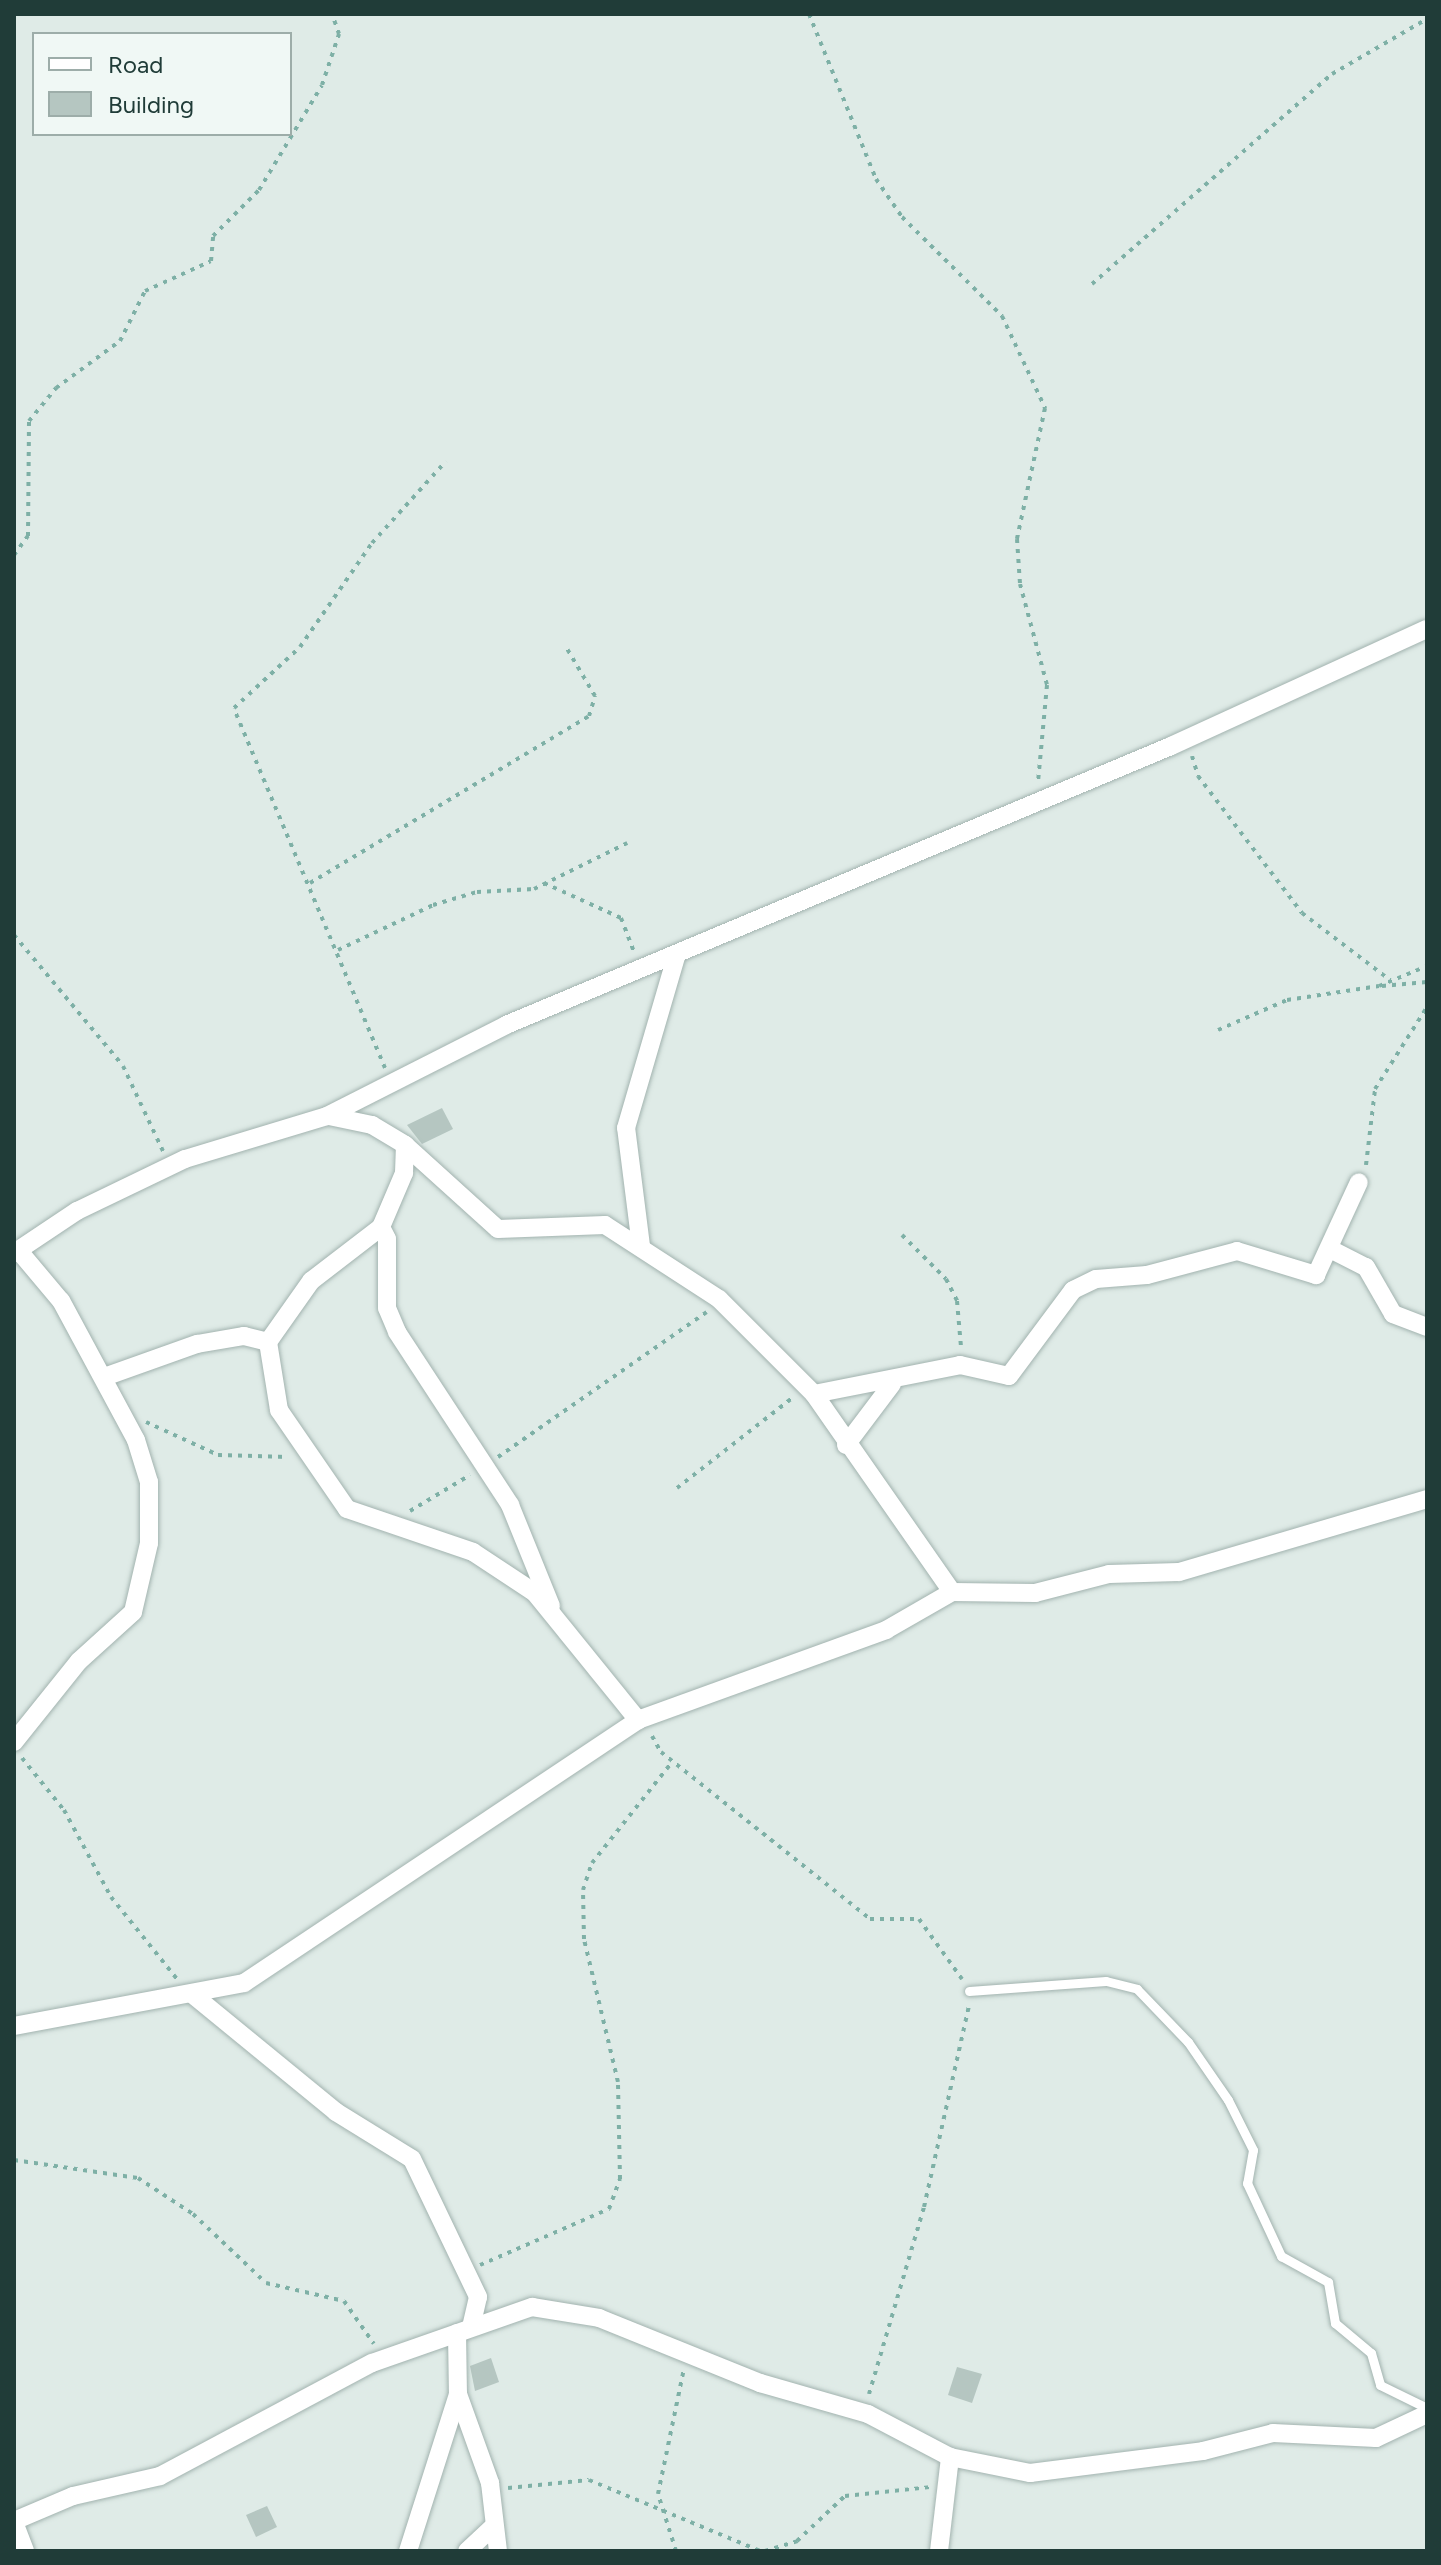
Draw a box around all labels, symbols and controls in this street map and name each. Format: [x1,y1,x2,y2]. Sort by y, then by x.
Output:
legend [32,32,292,136]
text: Road [108,50,163,79]
text: Building [108,90,194,119]

